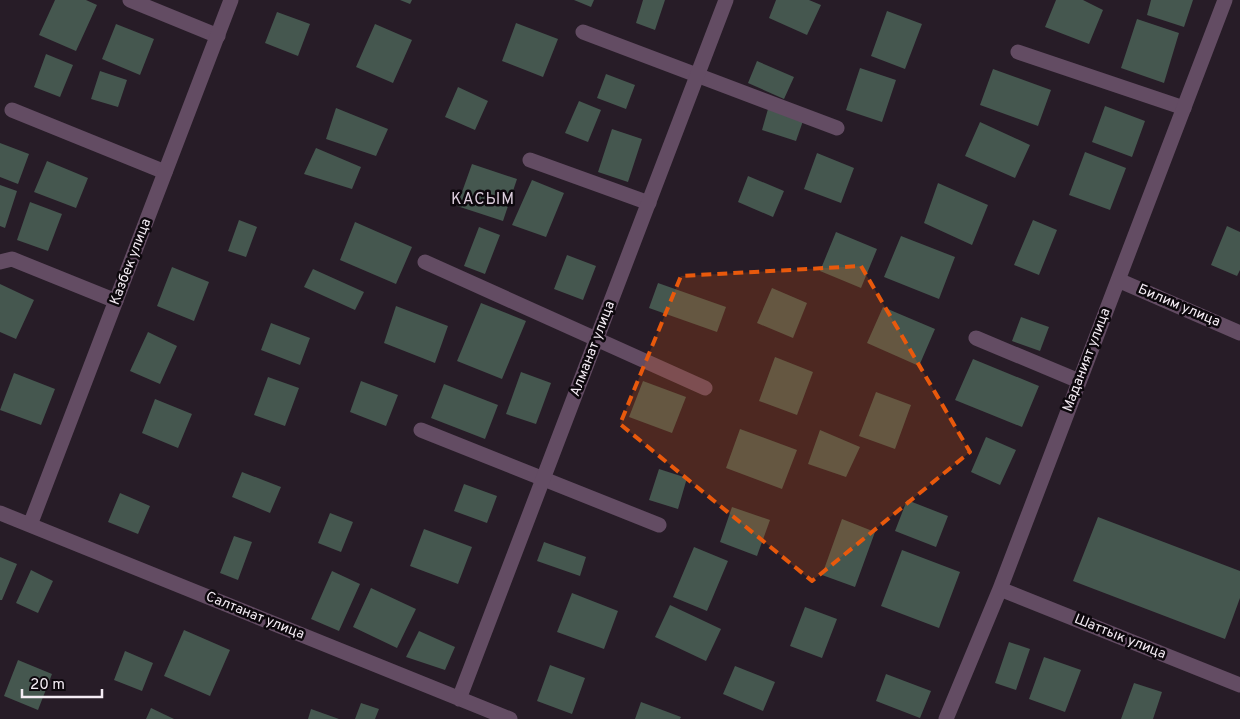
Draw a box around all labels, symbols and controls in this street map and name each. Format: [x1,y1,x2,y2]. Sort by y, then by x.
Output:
district label: КАСЫМ [451,190,515,210]
street label: Казбек улица [107,216,155,308]
street label: Билим улица [1135,281,1223,331]
street label: Алманат улица [567,299,619,399]
street label: Маданият улица [1059,306,1115,414]
street label: Салтанат улица [203,588,307,644]
street label: Шаттык улица [1072,611,1168,663]
scale bar [22,666,102,698]
text: 20 m [30,676,65,695]

